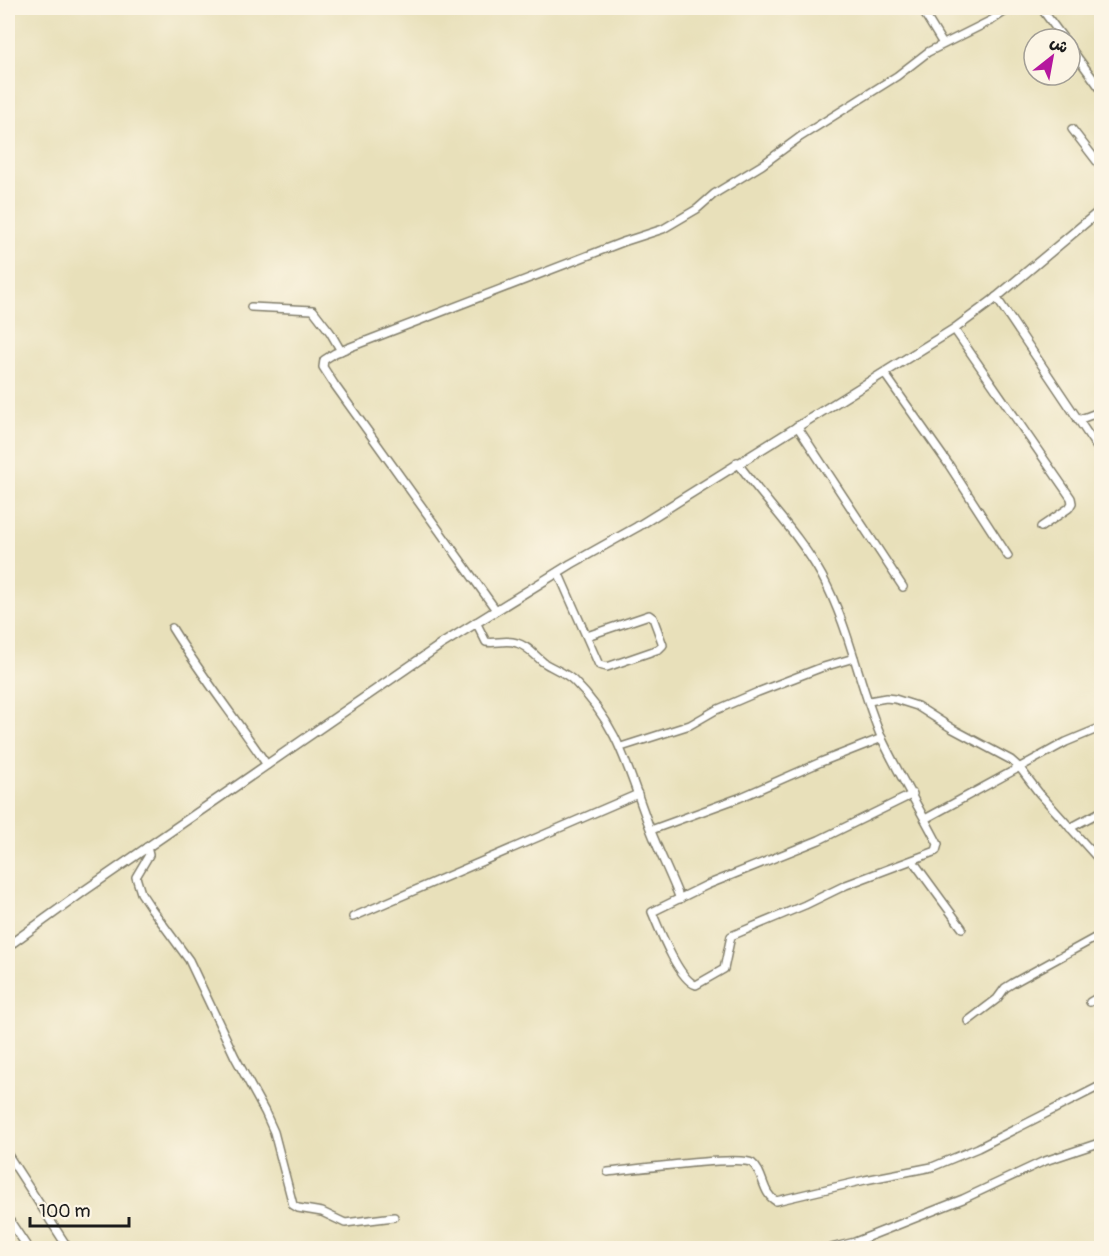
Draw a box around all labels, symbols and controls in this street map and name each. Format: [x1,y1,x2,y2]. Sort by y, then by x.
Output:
north arrow [1022,27,1082,87]
text: ش [1047,32,1072,58]
scale bar [30,1190,129,1228]
text: 100 m [39,1200,91,1223]

